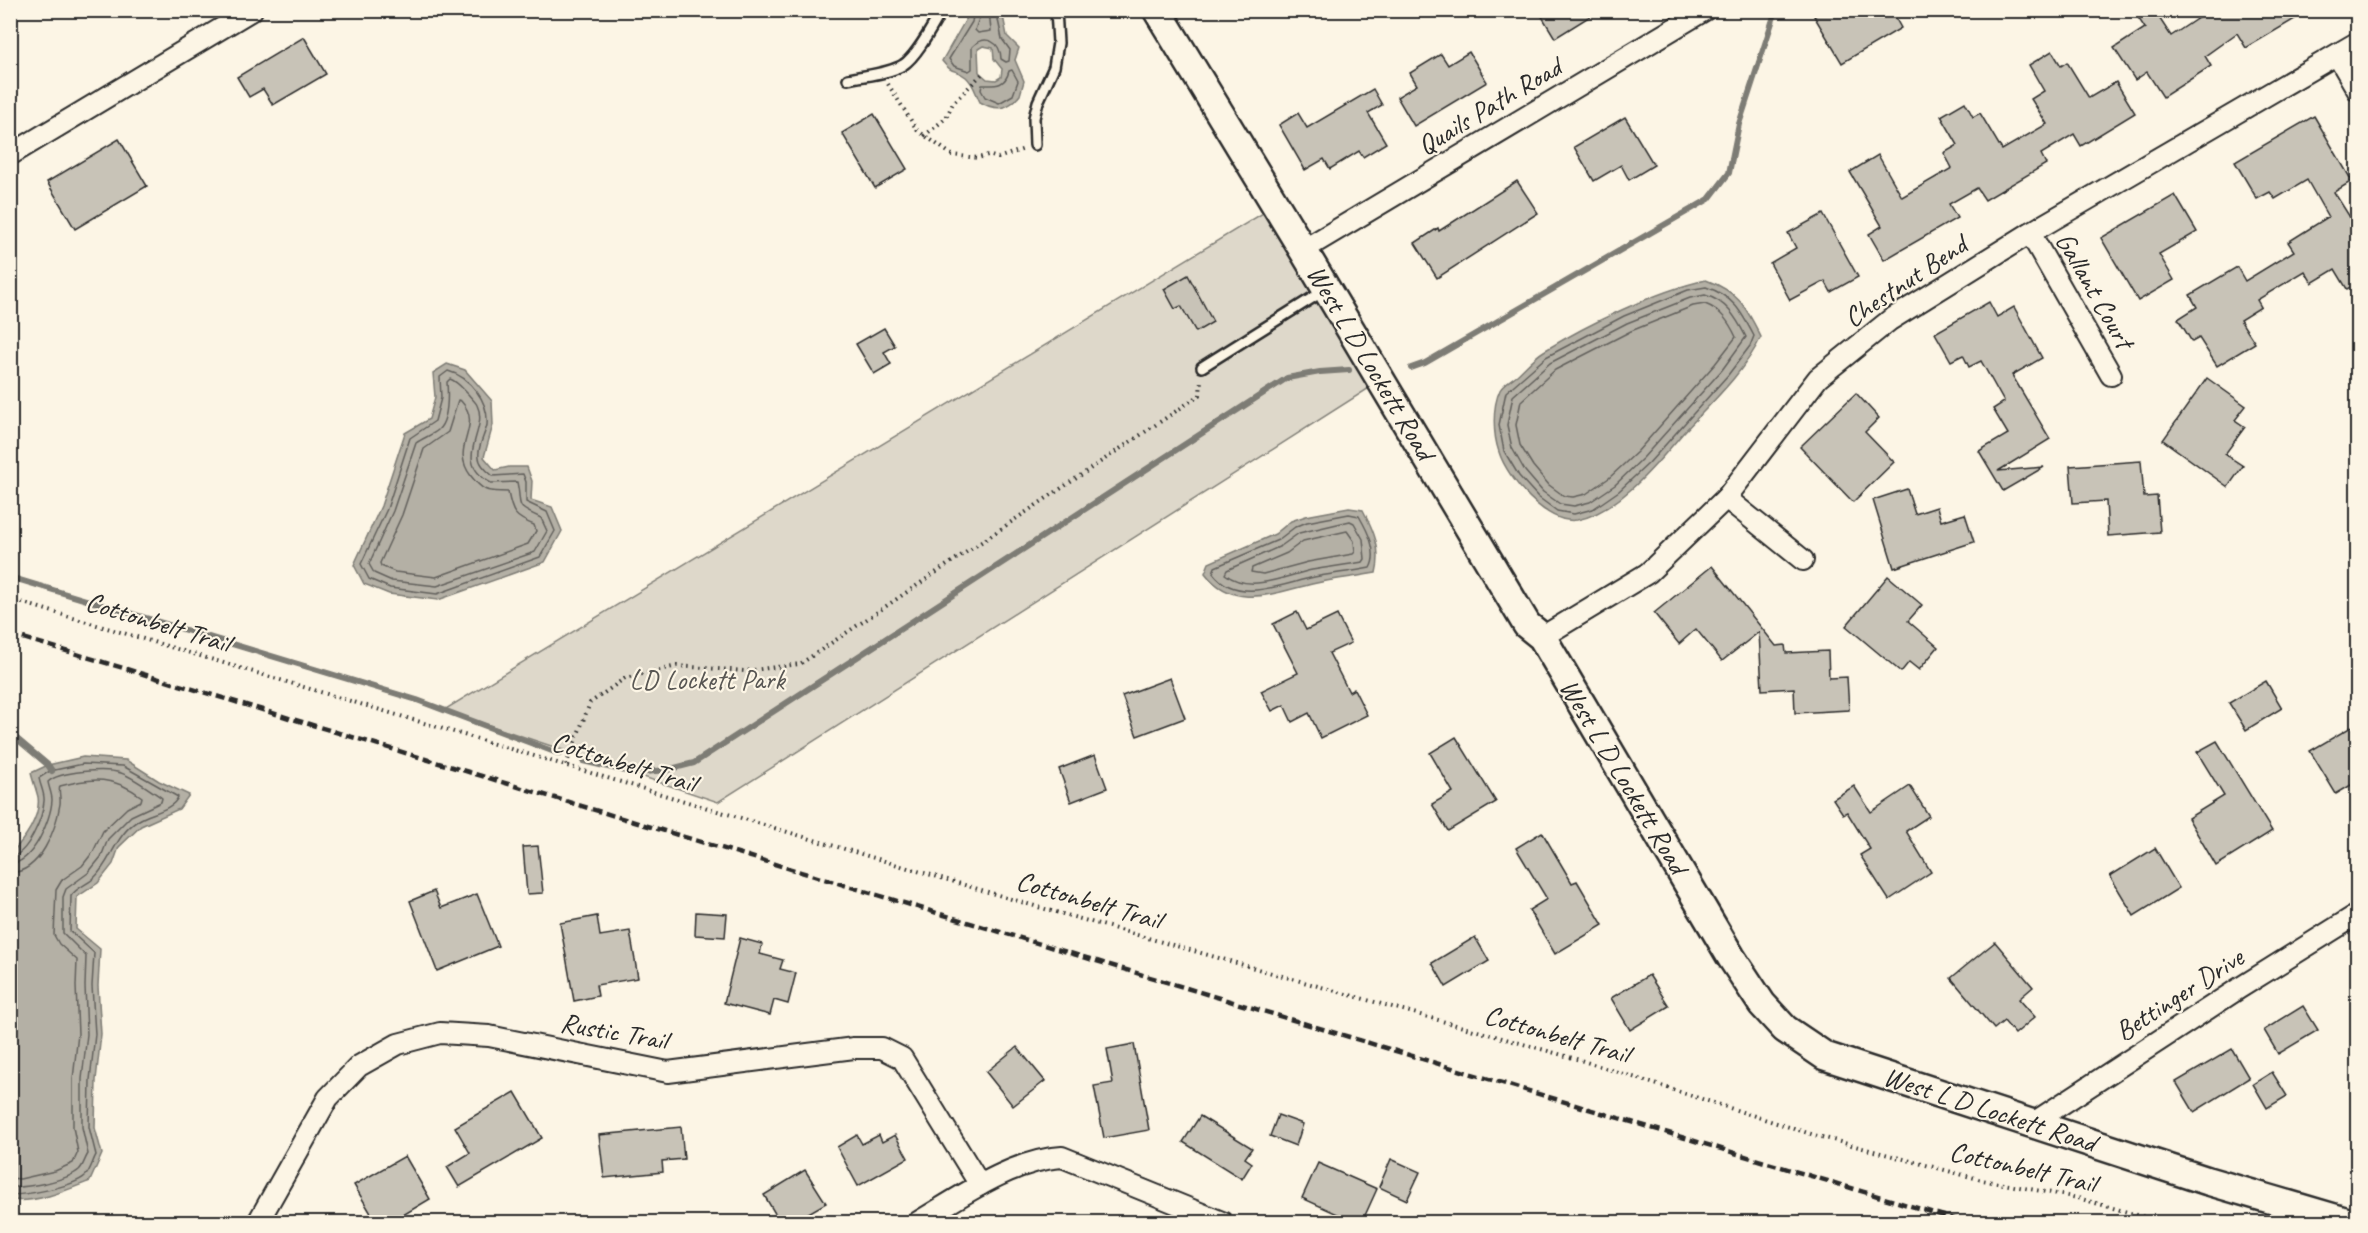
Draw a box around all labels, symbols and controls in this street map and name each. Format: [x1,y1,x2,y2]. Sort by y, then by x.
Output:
street label: Quails Path Road [1411,47,1571,163]
street label: Chestnut Bend [1837,225,1976,335]
street label: Gallant Court [2048,226,2144,357]
street label: West L D Lockett Road [1299,258,1445,469]
street label: Cottonbelt Trail [82,583,239,662]
park label: LD Lockett Park [630,662,786,697]
street label: West L D Lockett Road [1552,672,1698,883]
street label: Cottonbelt Trail [548,723,705,802]
street label: Cottonbelt Trail [1013,863,1170,939]
street label: Bettinger Drive [2108,939,2251,1048]
street label: Cottonbelt Trail [1481,997,1638,1073]
street label: Rustic Trail [558,1004,675,1059]
street label: West L D Lockett Road [1879,1058,2104,1161]
street label: Cottonbelt Trail [1947,1133,2105,1202]

